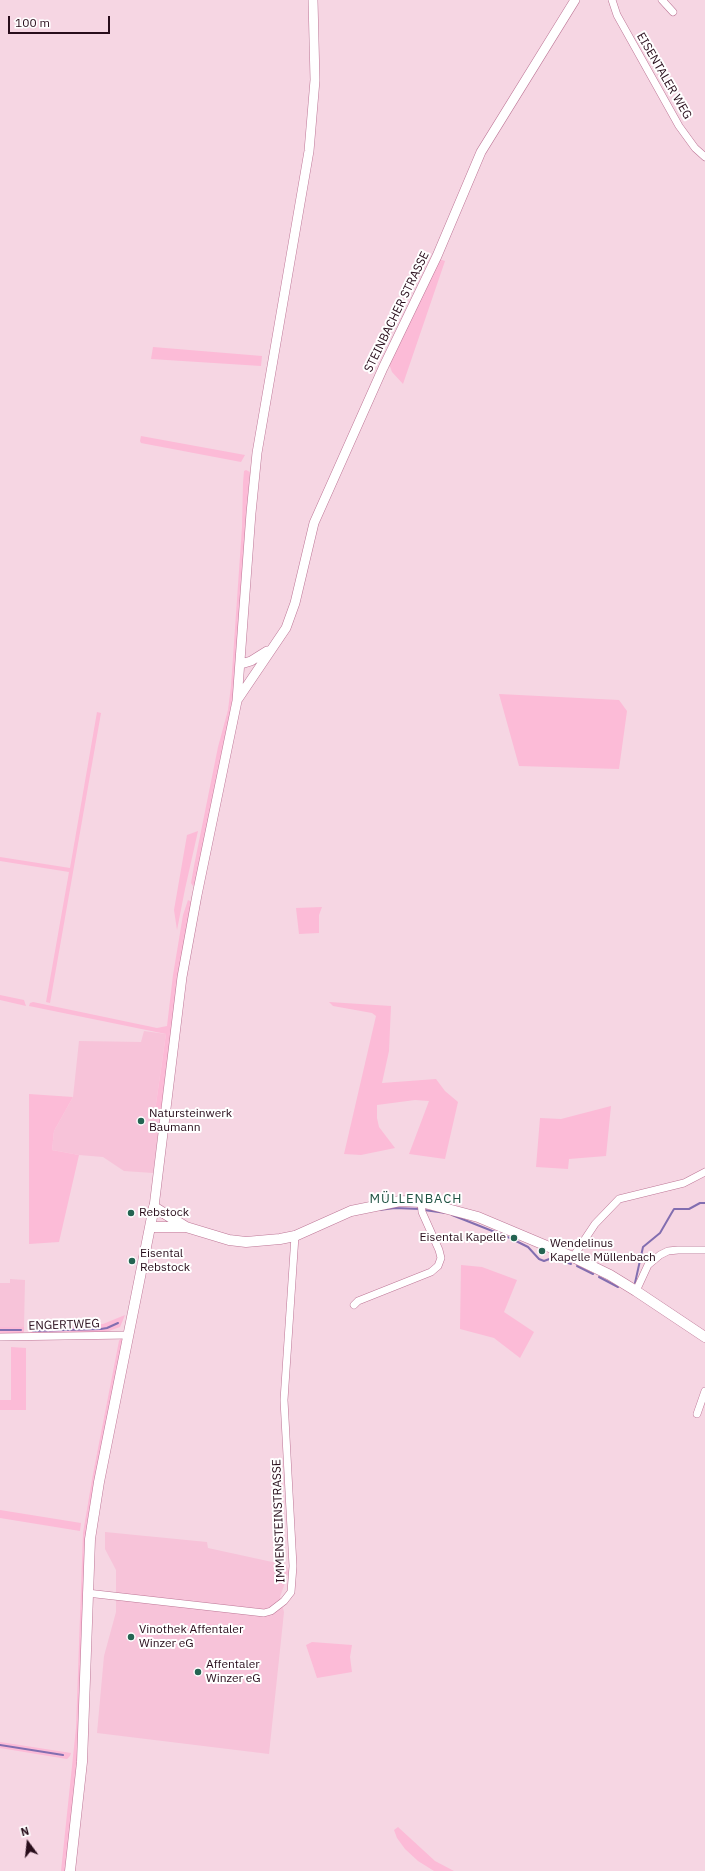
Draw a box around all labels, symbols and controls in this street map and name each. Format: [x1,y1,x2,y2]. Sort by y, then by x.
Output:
scale bar [10,8,112,34]
text: 100 m [15,15,50,30]
street label: EISENTALER WEG [633,30,695,122]
street label: STEINBACHER STRASSE [361,249,433,375]
place label: Natursteinwerk Baumann [149,1107,232,1135]
marker: Natursteinwerk Baumann [136,1116,146,1126]
district label: MÜLLENBACH [370,1191,462,1207]
place label: Rebstock [139,1206,189,1220]
marker: Rebstock [126,1208,136,1218]
place label: Eisental Kapelle [420,1231,506,1245]
marker: Eisental Kapelle [509,1233,519,1243]
place label: Wendelinus Kapelle Müllenbach [550,1237,656,1265]
marker: Wendelinus Kapelle Müllenbach [537,1246,547,1256]
place label: Eisental Rebstock [140,1247,190,1275]
marker: Eisental Rebstock [127,1256,137,1266]
street label: ENGERTWEG [28,1317,100,1333]
street label: IMMENSTEINSTRASSE [270,1459,288,1583]
place label: Vinothek Affentaler Winzer eG [139,1623,243,1651]
marker: Vinothek Affentaler Winzer eG [126,1632,136,1642]
place label: Affentaler Winzer eG [206,1658,261,1686]
marker: Affentaler Winzer eG [193,1667,203,1677]
north arrow [8,1823,48,1863]
text: N [19,1824,31,1839]

